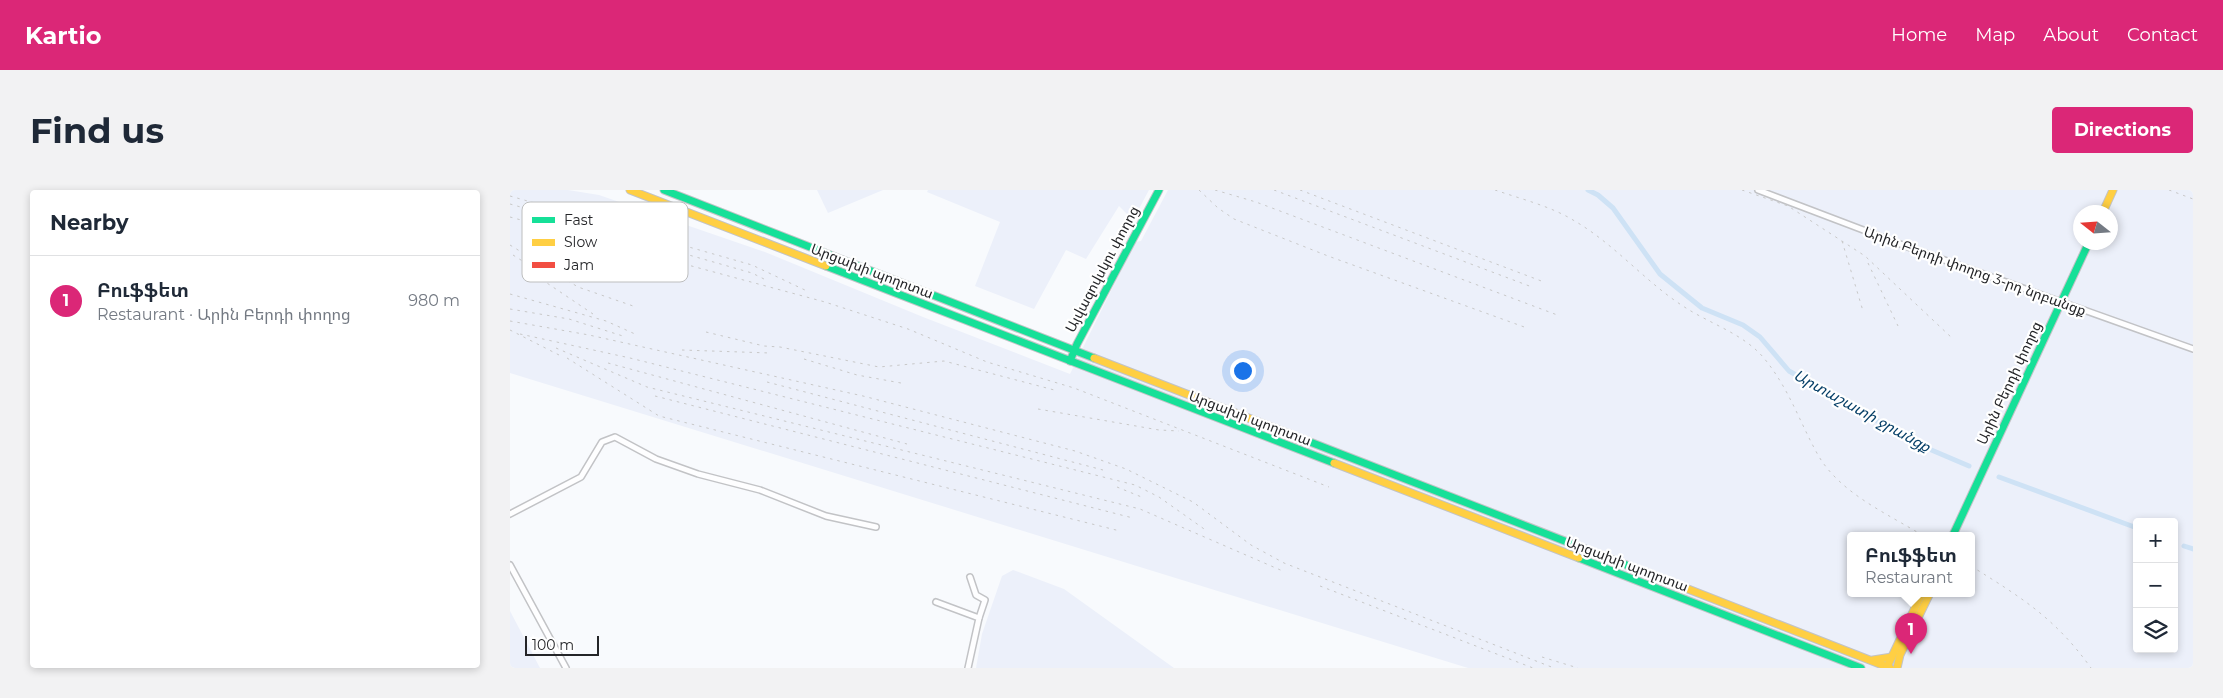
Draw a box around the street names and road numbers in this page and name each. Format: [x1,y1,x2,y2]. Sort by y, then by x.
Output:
street label: Այվազովսկու փողոց [1061,203,1143,335]
street label: Արին Բերդի փողոց 3-րդ նրբանցք [1861,222,2089,320]
street label: Արցախի պողոտա [808,239,936,303]
street label: Արին Բերդի փողոց [1973,318,2045,448]
street label: Արցախի պողոտա [1186,386,1314,450]
street label: Արցախի պողոտա [1563,532,1691,596]

